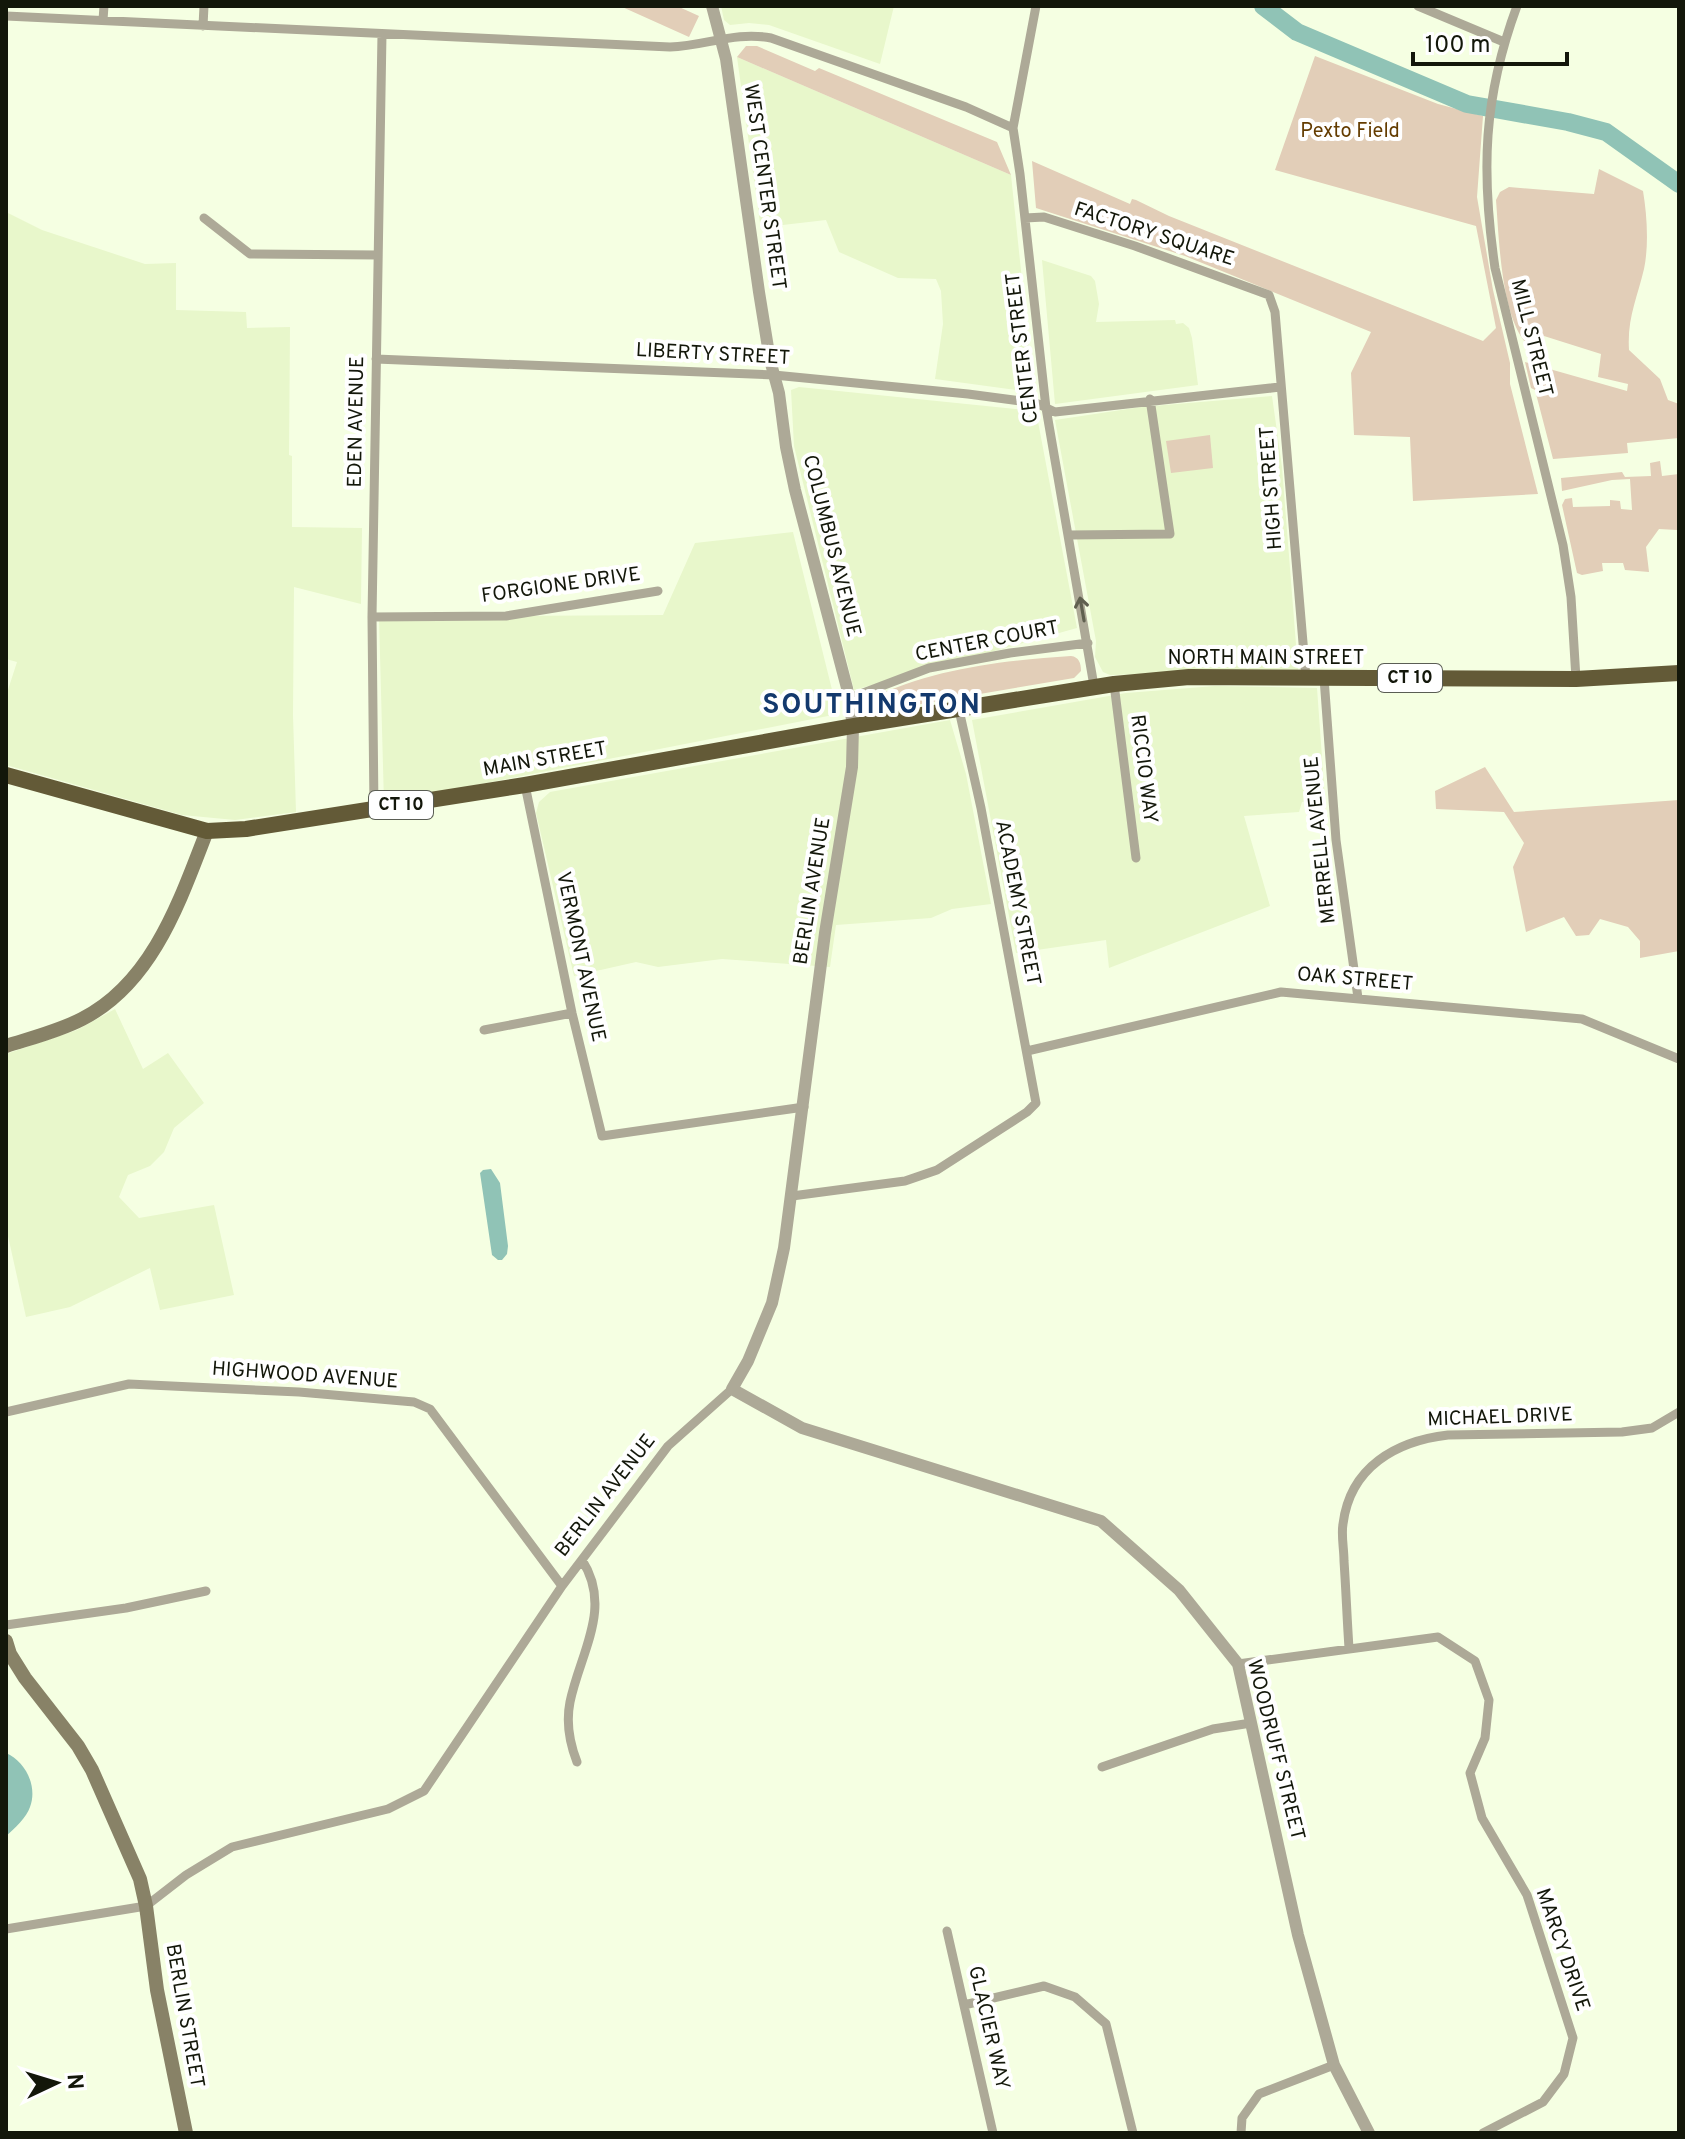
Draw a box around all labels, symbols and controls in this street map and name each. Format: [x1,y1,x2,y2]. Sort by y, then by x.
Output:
scale bar [1413,16,1567,66]
text: 100 m [1425,31,1491,61]
street label: WEST CENTER STREET [737,82,791,292]
park label: Pexto Field [1300,119,1400,145]
street label: FACTORY SQUARE [1071,197,1237,273]
street label: CENTER STREET [1001,271,1045,425]
street label: MILL STREET [1504,277,1558,399]
street label: LIBERTY STREET [635,338,791,372]
street label: EDEN AVENUE [343,356,371,488]
street label: HIGH STREET [1255,425,1289,551]
street label: COLUMBUS AVENUE [796,452,866,640]
street label: FORGIONE DRIVE [480,562,642,610]
one-way arrow [1073,597,1088,622]
street label: CENTER COURT [913,615,1061,669]
street label: NORTH MAIN STREET [1167,646,1365,672]
road number: CT 10 [1378,664,1442,692]
district label: SOUTHINGTON [762,688,982,724]
street label: RICCIO WAY [1123,713,1163,825]
street label: MAIN STREET [481,736,609,784]
street label: MERRELL AVENUE [1299,755,1343,925]
road number: CT 10 [369,791,433,819]
street label: BERLIN AVENUE [788,815,838,967]
street label: ACADEMY STREET [988,818,1046,988]
street label: VERMONT AVENUE [549,870,611,1044]
street label: OAK STREET [1296,962,1414,998]
street label: HIGHWOOD AVENUE [211,1357,399,1395]
street label: MICHAEL DRIVE [1427,1402,1573,1434]
street label: BERLIN AVENUE [550,1429,662,1563]
street label: WOODRUFF STREET [1240,1657,1310,1843]
street label: MARCY DRIVE [1529,1885,1595,2015]
street label: BERLIN STREET [159,1942,209,2090]
street label: GLACIER WAY [961,1964,1015,2093]
north arrow [16,2043,96,2123]
text: N [59,2073,87,2091]

